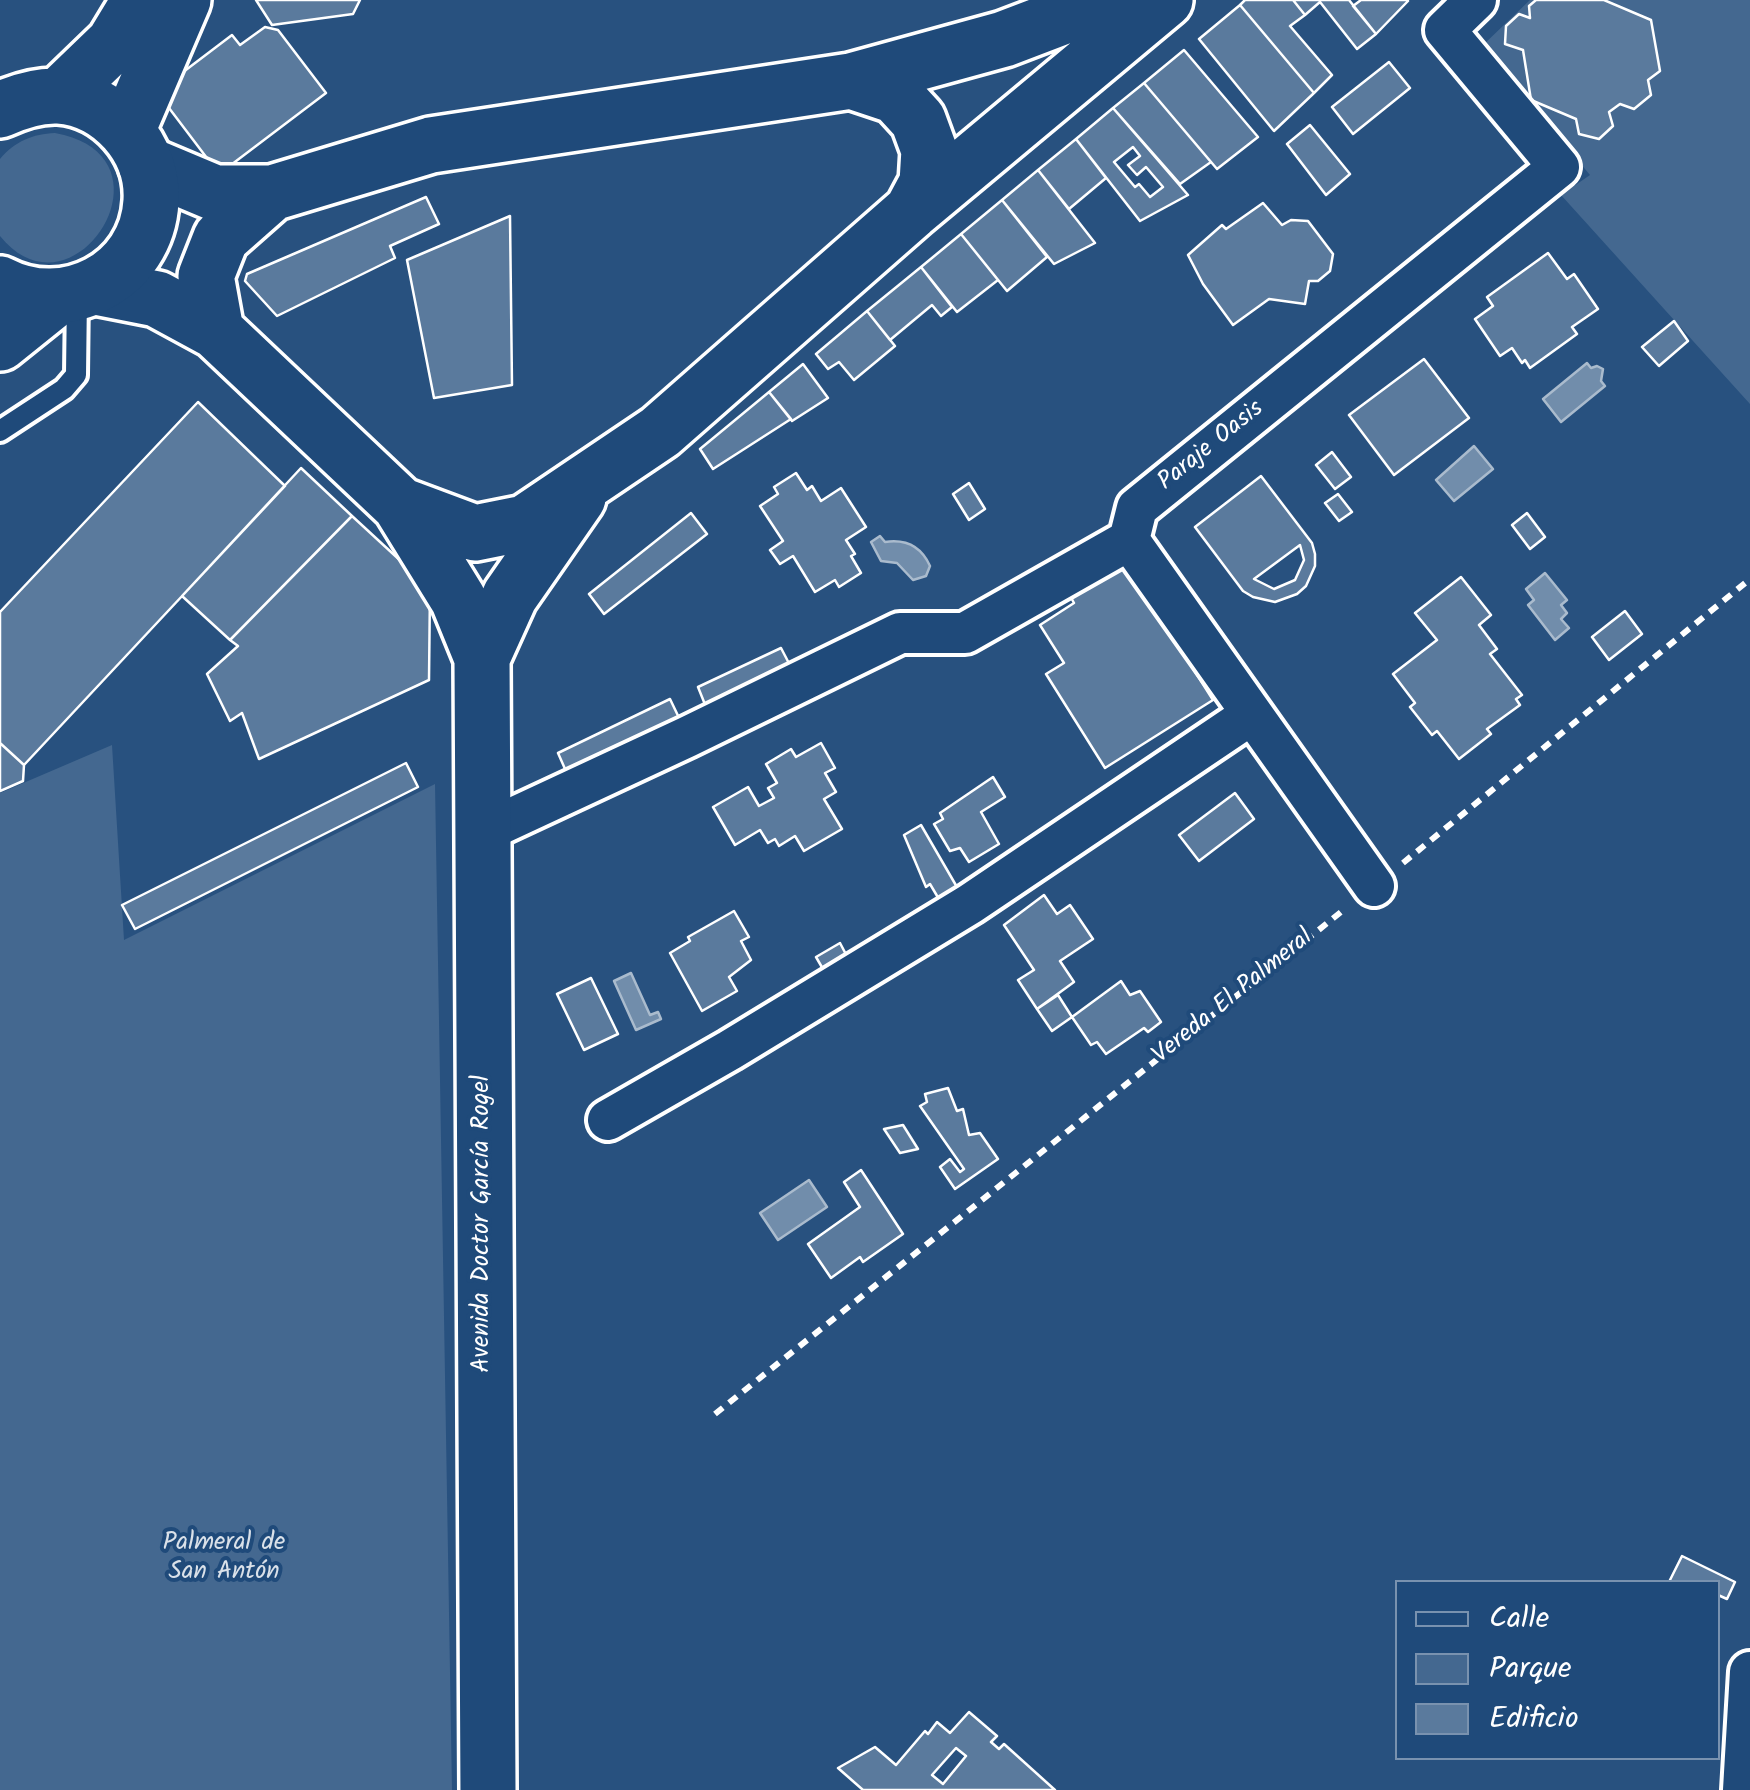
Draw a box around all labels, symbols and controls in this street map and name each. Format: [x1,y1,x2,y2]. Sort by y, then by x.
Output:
street label: Paraje Oasis [1153,395,1271,499]
street label: Vereda El Palmeral [1148,924,1320,1072]
street label: Avenida Doctor García Rogel [469,1075,499,1373]
park label: Palmeral de San Antón [163,1530,285,1589]
legend [1395,1580,1720,1760]
text: Calle [1489,1595,1549,1643]
text: Parque [1489,1645,1571,1693]
text: Edificio [1489,1695,1579,1743]

